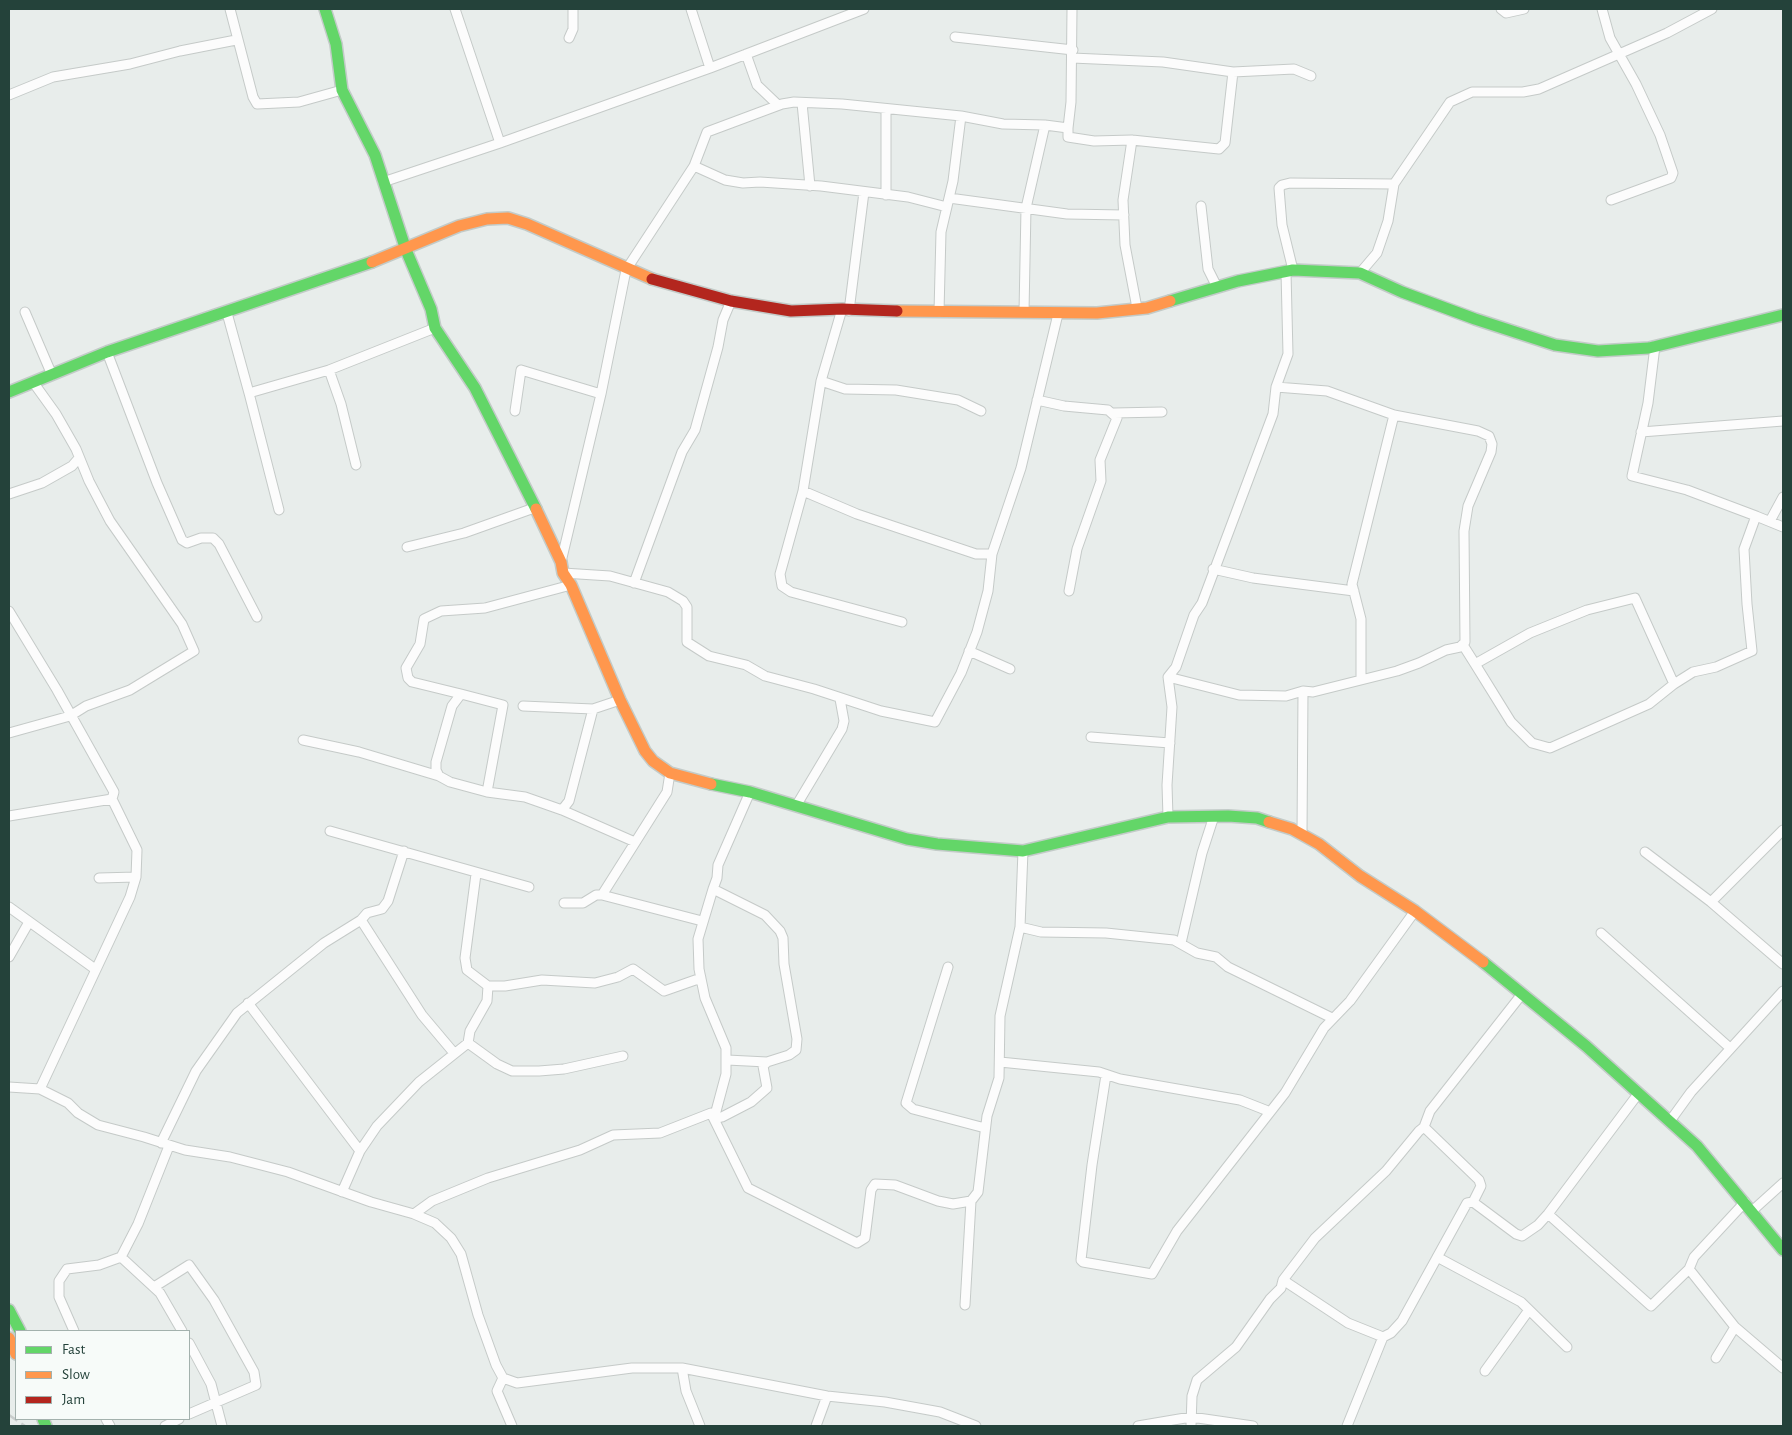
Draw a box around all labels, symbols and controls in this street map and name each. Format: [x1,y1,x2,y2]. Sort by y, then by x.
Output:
legend [15,1330,190,1420]
text: Fast [62,1342,85,1357]
text: Slow [62,1367,90,1382]
text: Jam [62,1392,85,1407]

